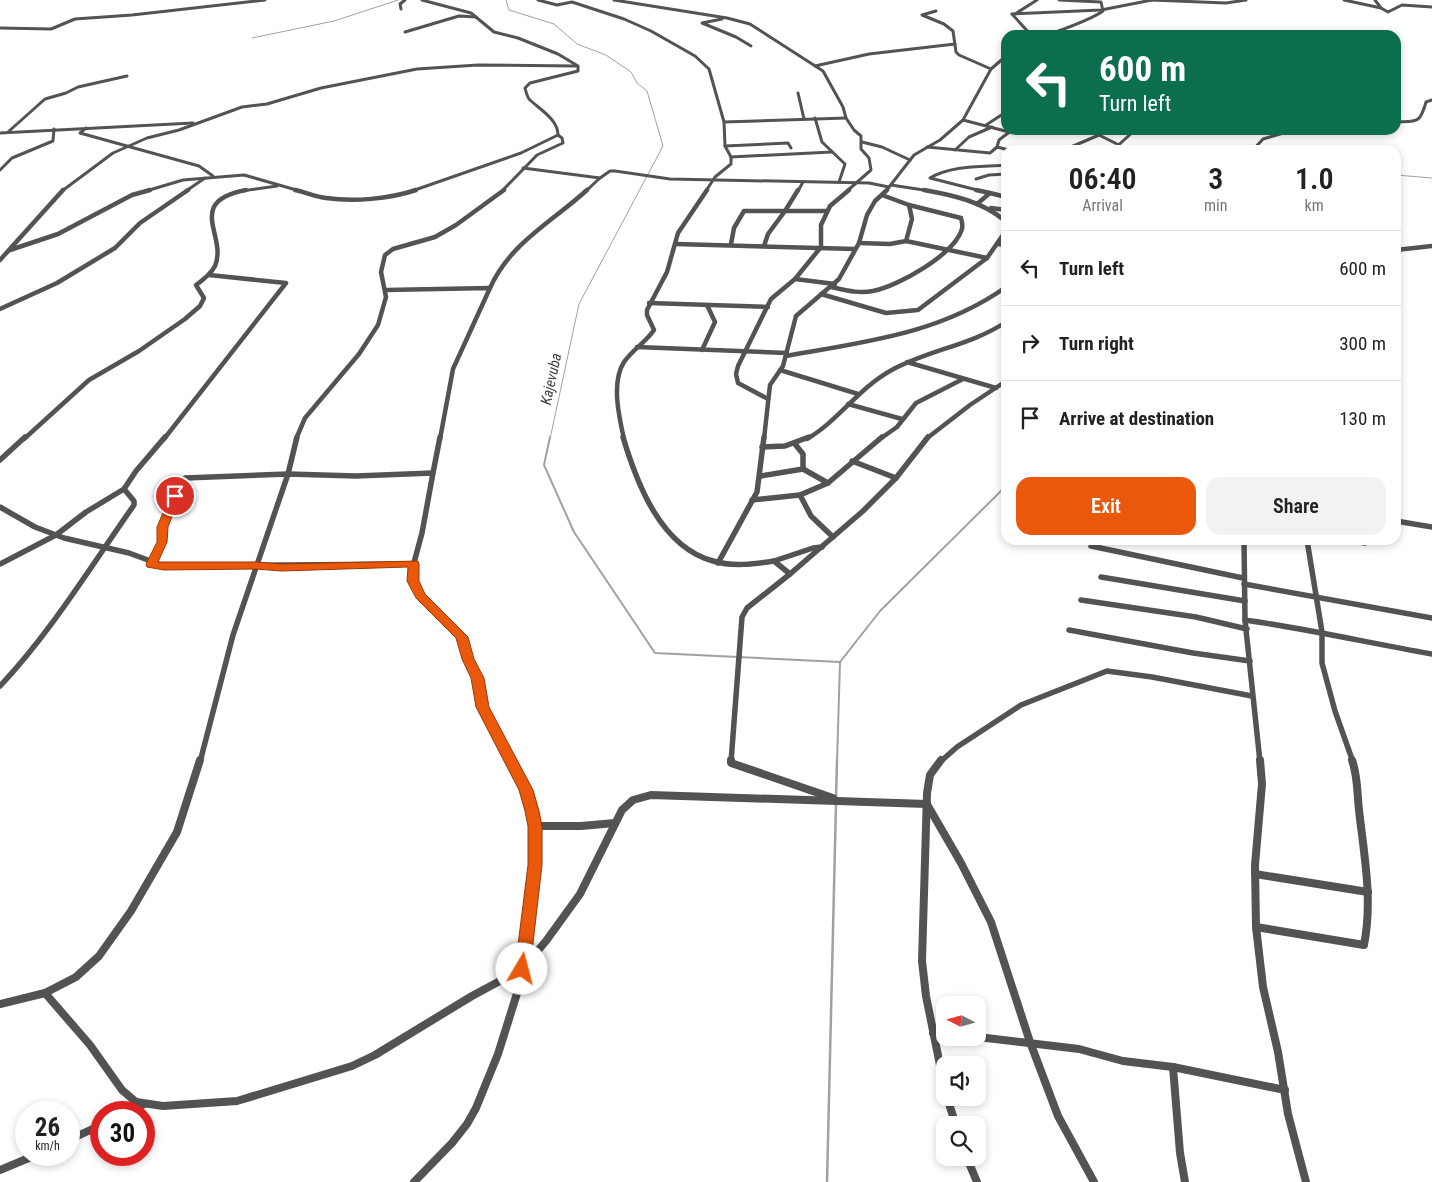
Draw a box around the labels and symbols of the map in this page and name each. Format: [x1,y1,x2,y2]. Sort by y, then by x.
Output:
water label: Kajevuba [537,352,565,406]
pin [154,475,196,517]
position arrow [495,942,547,994]
north arrow [936,996,986,1046]
speed limit sign: 30 [90,1101,155,1166]

